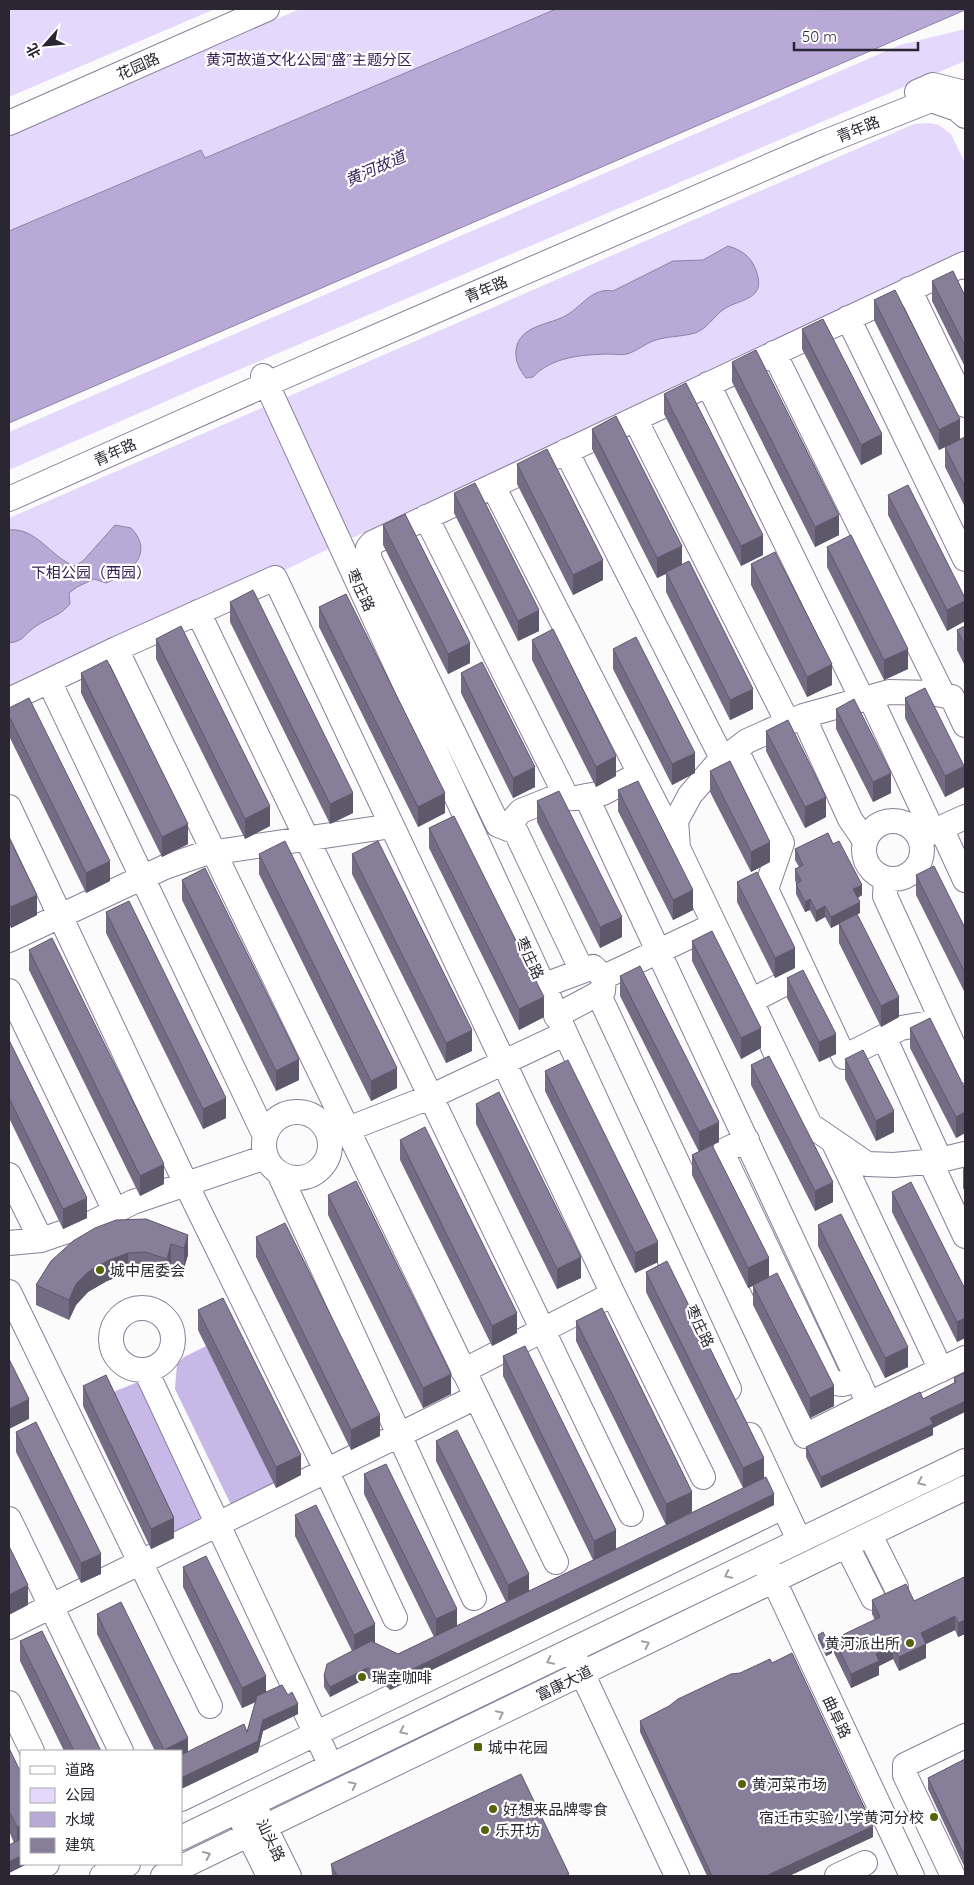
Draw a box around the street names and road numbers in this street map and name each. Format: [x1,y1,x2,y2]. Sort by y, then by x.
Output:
street label: 花园路 [114,48,162,84]
street label: 青年路 [834,112,882,146]
street label: 青年路 [462,271,510,307]
street label: 青年路 [91,434,139,470]
street label: 枣庄路 [343,566,379,614]
street label: 枣庄路 [512,934,548,982]
street label: 枣庄路 [682,1302,718,1350]
street label: 富康大道 [533,1661,595,1705]
street label: 曲阜路 [819,1693,855,1741]
street label: 汕头路 [253,1816,289,1864]

